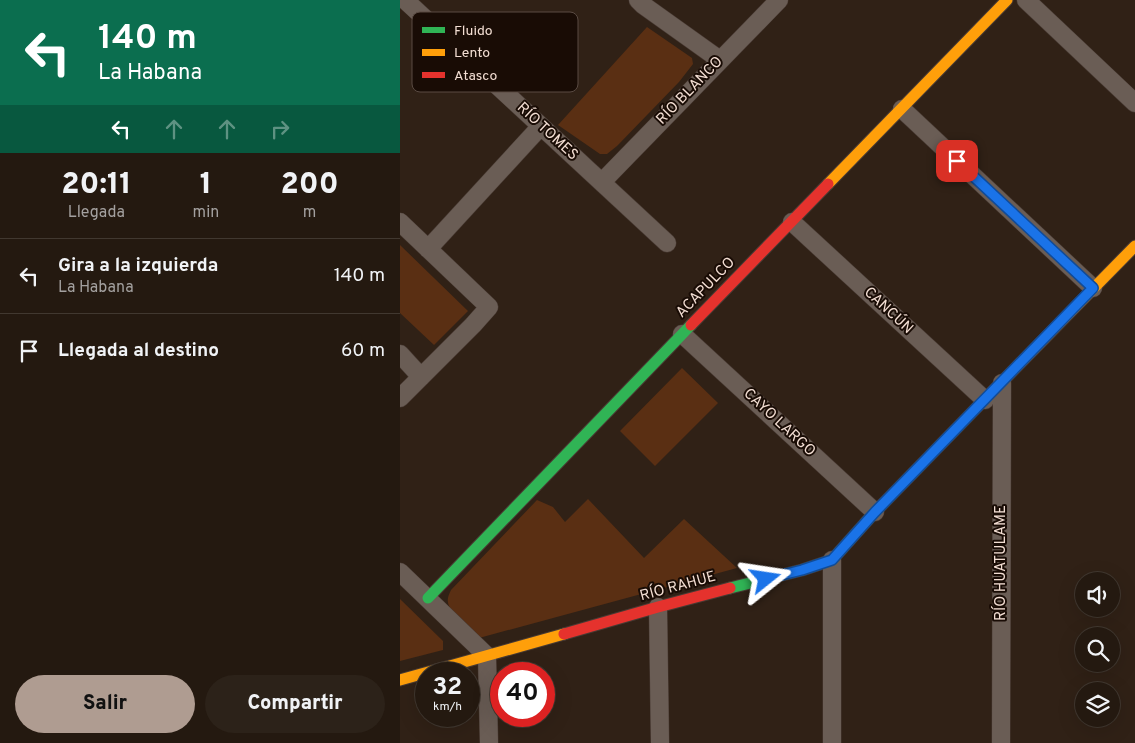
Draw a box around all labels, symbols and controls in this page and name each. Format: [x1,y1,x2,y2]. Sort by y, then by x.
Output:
legend [412,12,578,92]
text: 140 m [98,17,197,61]
icon: left [15,20,80,85]
text: Fluido [454,23,493,40]
text: Lento [454,45,490,62]
street label: RÍO BLANCO [652,52,727,129]
text: La Habana [98,60,202,87]
text: Atasco [454,68,497,85]
street label: RÍO TOMES [512,98,582,165]
icon: left [107,115,135,143]
icon: ahead [160,115,188,143]
icon: ahead [213,115,241,143]
icon: right [266,115,294,143]
pin [936,140,978,182]
icon: arrive [943,147,971,175]
text: 20:11 [61,167,131,204]
text: 1 [200,167,212,204]
text: 200 [280,167,339,204]
text: Llegada [68,203,125,223]
text: min [193,203,219,223]
text: m [303,203,316,223]
text: Gira a la izquierda [58,254,218,278]
street label: ACAPULCO [672,254,740,322]
icon: left [15,262,43,290]
text: 140 m [334,264,385,288]
text: La Habana [58,278,134,298]
street label: CANCÚN [859,282,918,339]
icon: arrive [15,337,43,365]
text: Llegada al destino [58,339,219,363]
text: 60 m [341,339,385,363]
street label: CAYO LARGO [739,385,819,461]
street label: RÍO HUATULAME [991,505,1011,621]
position arrow [739,552,791,604]
street label: RÍO RAHUE [638,567,718,606]
map controls [1075,572,1120,727]
button: sound [1075,572,1120,617]
button: search [1075,627,1120,672]
speed limit sign: 40 [490,662,555,727]
text: 32 [433,672,462,704]
button: Salir [15,675,195,733]
button: Compartir [205,675,385,733]
button: layers [1075,682,1120,727]
text: km/h [433,699,462,715]

